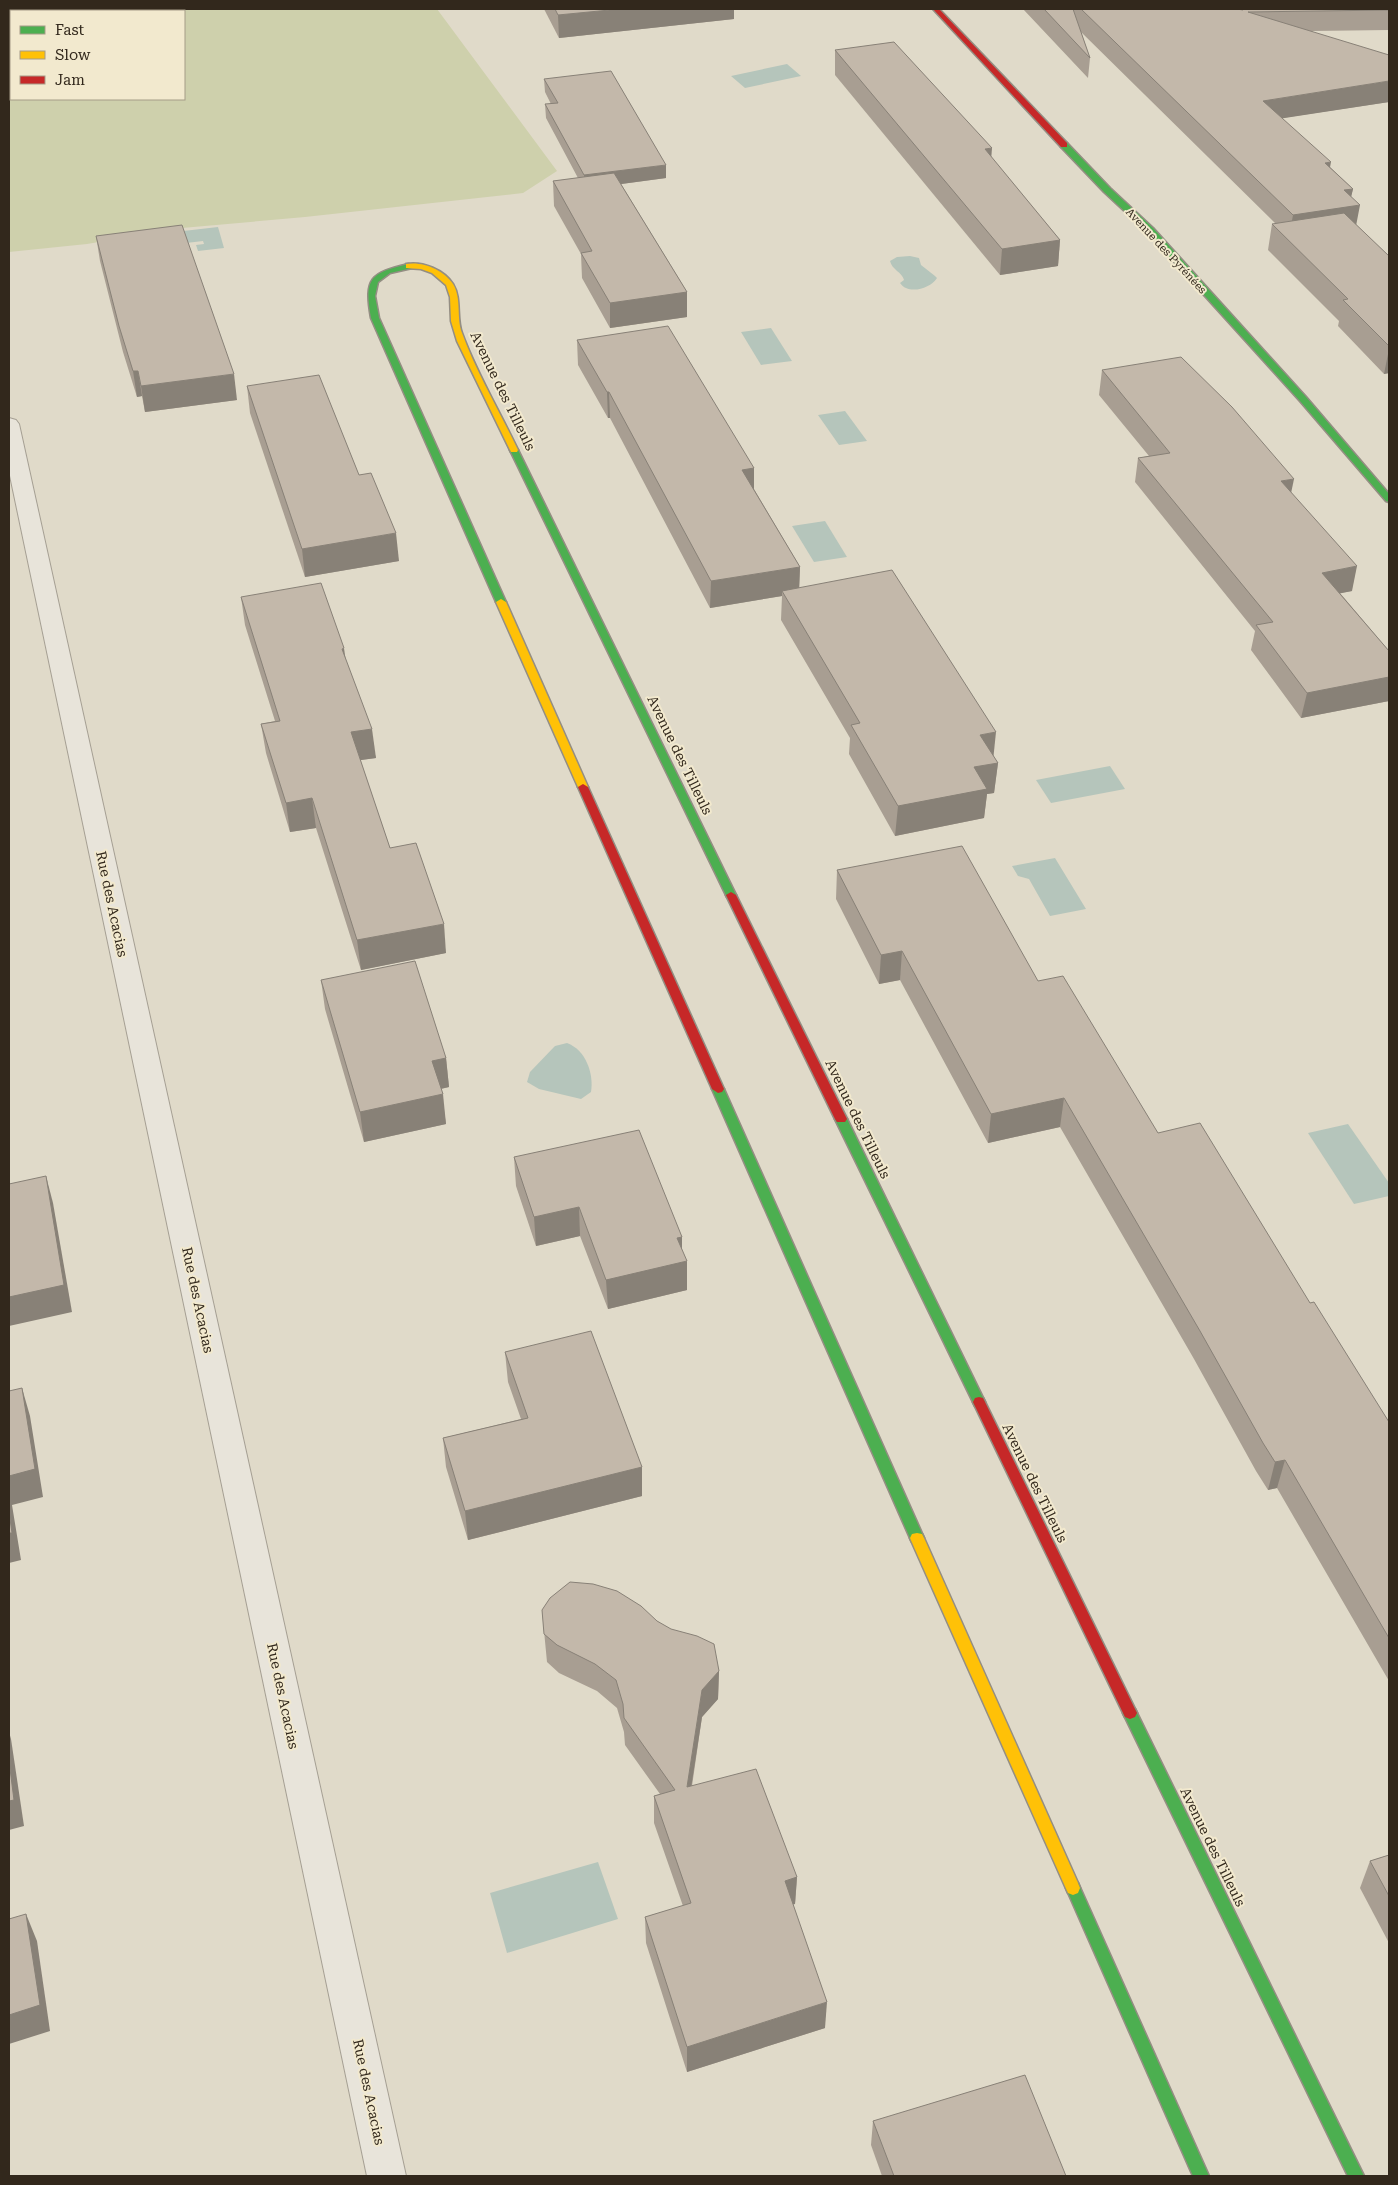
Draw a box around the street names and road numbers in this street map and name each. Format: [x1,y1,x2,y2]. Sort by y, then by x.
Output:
street label: Avenue des Pyrénées [1123,206,1209,296]
street label: Avenue des Tilleuls [467,329,539,453]
street label: Avenue des Tilleuls [644,693,716,817]
street label: Rue des Acacias [93,850,131,959]
street label: Avenue des Tilleuls [822,1057,894,1181]
street label: Rue des Acacias [179,1246,217,1355]
street label: Avenue des Tilleuls [999,1421,1071,1545]
street label: Rue des Acacias [264,1642,302,1751]
street label: Avenue des Tilleuls [1177,1785,1249,1909]
street label: Rue des Acacias [350,2038,388,2147]

